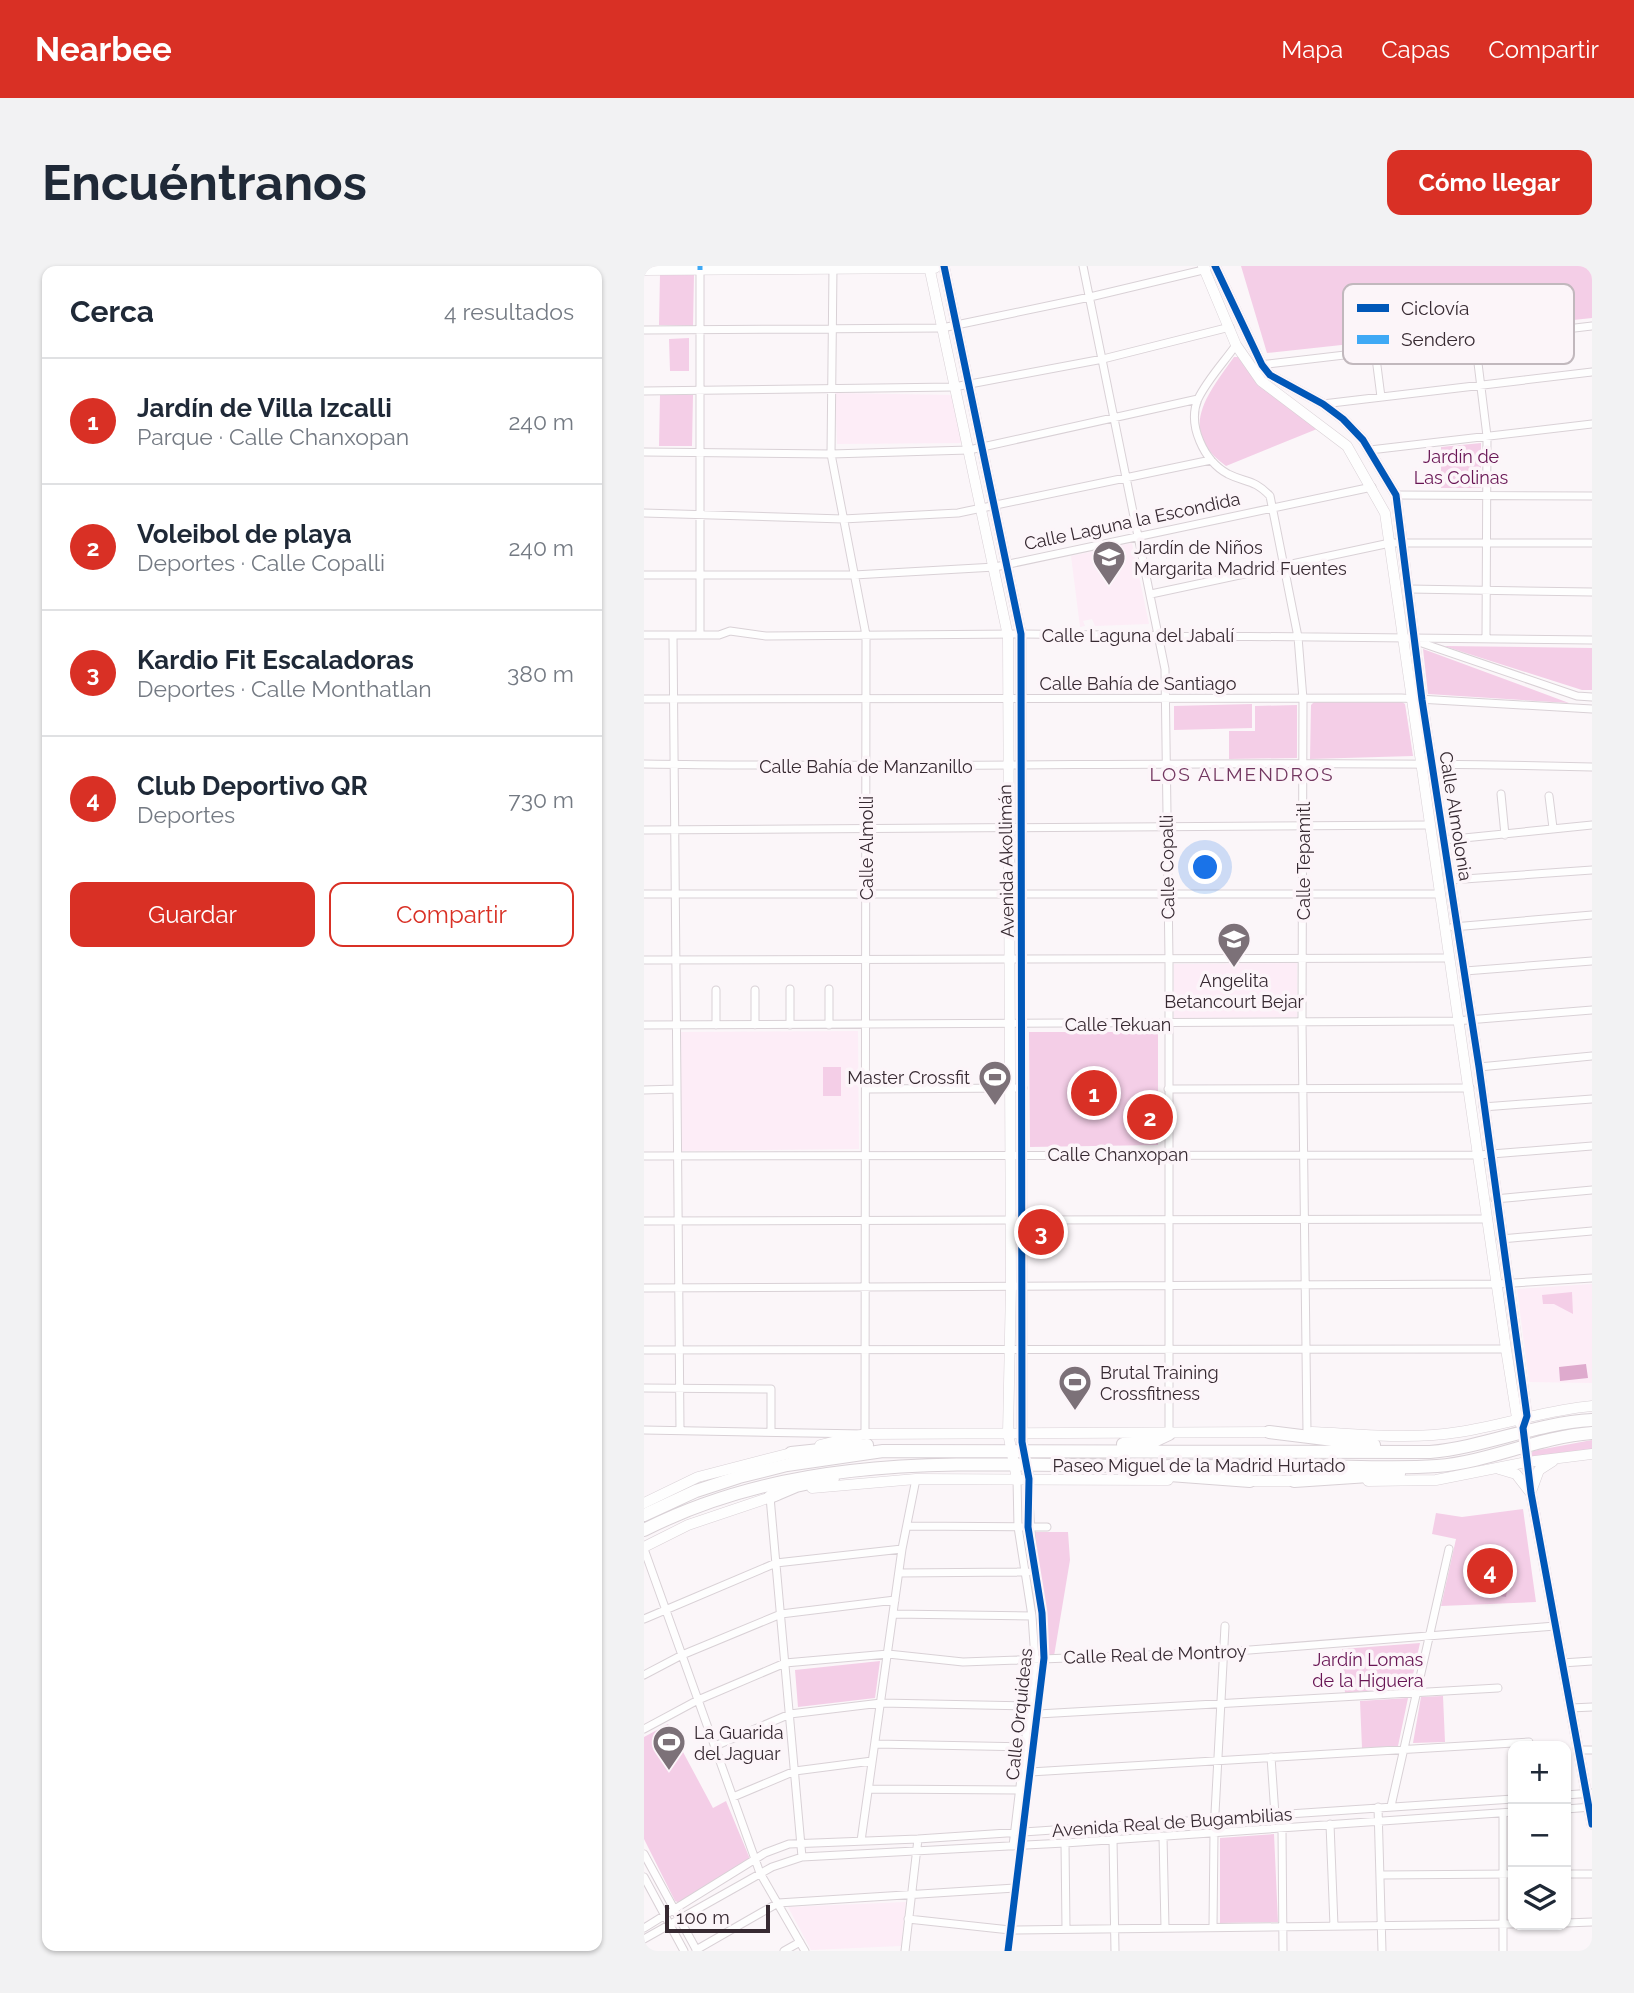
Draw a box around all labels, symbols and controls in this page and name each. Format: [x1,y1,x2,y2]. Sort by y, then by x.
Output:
text: Nearbee [35,30,172,69]
text: Mapa [1281,35,1343,64]
text: Capas [1381,35,1450,64]
text: Compartir [1488,35,1599,64]
button: Cómo llegar [1387,150,1592,215]
text: Encuéntranos [42,154,367,211]
legend [1343,284,1574,364]
text: Cerca [70,294,154,329]
text: Ciclovía [1401,297,1469,319]
text: 4 resultados [444,298,574,325]
text: Sendero [1401,328,1475,350]
text: Jardín de Villa Izcalli [137,393,392,423]
text: 1 [87,408,99,435]
text: 240 m [508,408,574,435]
text: Parque · Calle Chanxopan [137,423,409,450]
park label: Jardín de Las Colinas [1414,446,1509,488]
street label: Calle Laguna la Escondida [1022,488,1242,554]
text: Voleibol de playa [137,519,352,549]
text: 2 [87,534,99,561]
text: 240 m [508,534,574,561]
place label: Jardín de Niños Margarita Madrid Fuentes [1134,537,1347,579]
school or university icon: Jardín de Niños Margarita Madrid Fuentes [1090,538,1128,587]
text: Deportes · Calle Copalli [137,549,385,576]
street label: Calle Laguna del Jabalí [1042,625,1234,646]
text: Kardio Fit Escaladoras [137,645,414,675]
text: 3 [87,660,99,687]
text: 380 m [507,660,574,687]
street label: Calle Bahía de Santiago [1040,673,1237,694]
text: Deportes · Calle Monthatlan [137,675,432,702]
street label: Calle Almolonia [1435,750,1477,882]
street label: Calle Bahía de Manzanillo [759,756,973,777]
district label: LOS ALMENDROS [1149,763,1335,785]
text: Club Deportivo QR [137,771,368,801]
street label: Avenida Akollimán [994,784,1018,938]
text: 4 [86,786,100,813]
text: 730 m [508,786,574,813]
street label: Calle Almolli [856,796,877,900]
text: Deportes [137,801,235,828]
street label: Calle Tepamitl [1293,802,1314,920]
street label: Calle Copalli [1156,814,1178,920]
your location [1188,850,1222,884]
button: Guardar [70,882,315,947]
button: Compartir [329,882,574,947]
school or university icon: Angelita Betancourt Bejar [1215,920,1253,969]
place label: Angelita Betancourt Bejar [1164,970,1305,1012]
street label: Calle Tekuan [1065,1014,1171,1035]
sports icon: Master Crossfit [976,1058,1014,1107]
place label: Master Crossfit [847,1067,970,1088]
pin: 1 [1071,1067,1117,1119]
pin: 2 [1127,1091,1173,1143]
street label: Calle Chanxopan [1047,1144,1189,1165]
pin: 3 [1018,1206,1064,1258]
place label: Brutal Training Crossfitness [1100,1362,1219,1404]
sports icon: Brutal Training Crossfitness [1056,1363,1094,1412]
street label: Paseo Miguel de la Madrid Hurtado [1053,1455,1346,1476]
pin: 4 [1467,1545,1513,1597]
street label: Calle Real de Montroy [1063,1640,1247,1668]
street label: Calle Orquideas [1002,1647,1036,1781]
park label: Jardín Lomas de la Higuera [1312,1649,1424,1691]
place label: La Guarida del Jaguar [694,1722,784,1764]
sports icon: La Guarida del Jaguar [650,1723,688,1772]
map controls [1508,1741,1571,1930]
button: + [1508,1741,1571,1804]
street label: Avenida Real de Bugambilias [1051,1803,1293,1841]
button: − [1508,1804,1571,1867]
button: layers [1508,1867,1571,1930]
scale bar [665,1902,770,1934]
text: 100 m [676,1906,730,1928]

